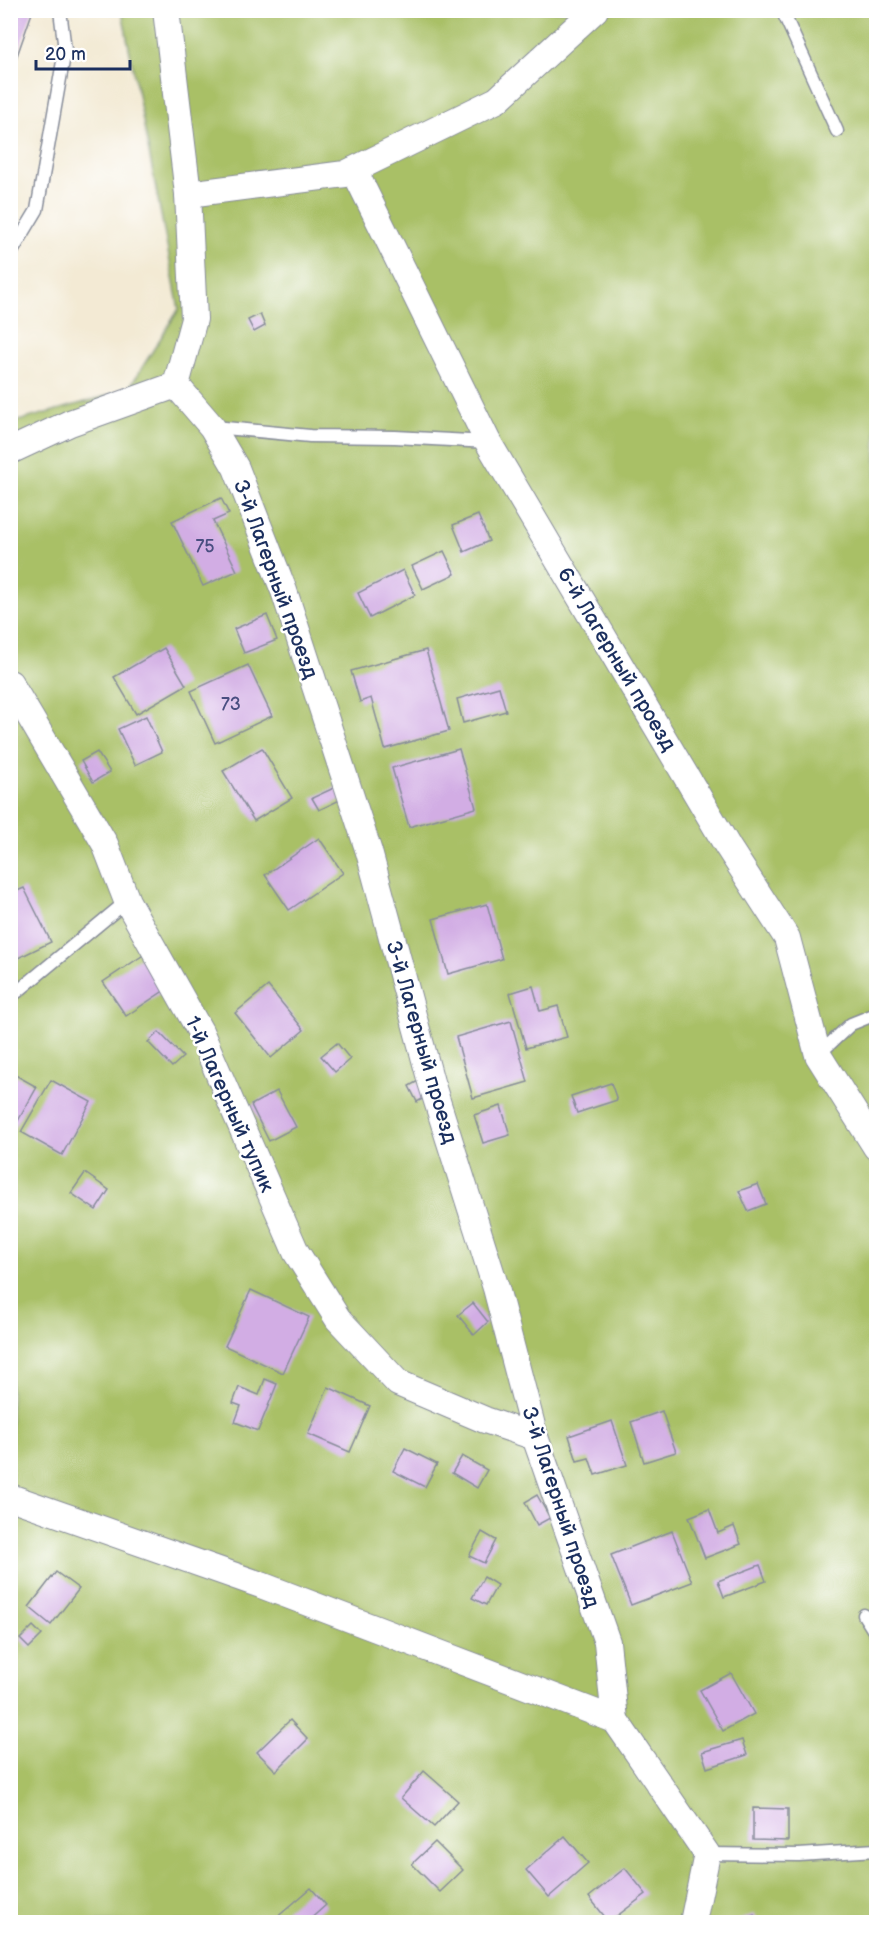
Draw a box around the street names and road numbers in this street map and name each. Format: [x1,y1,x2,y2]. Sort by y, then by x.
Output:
street label: 3-й Лагерный проезд [228,476,323,682]
street label: 6-й Лагерный проезд [552,563,681,756]
street label: 3-й Лагерный проезд [381,938,463,1147]
street label: 1-й Лагерный тупик [179,1012,280,1196]
street label: 3-й Лагерный проезд [516,1403,605,1611]

